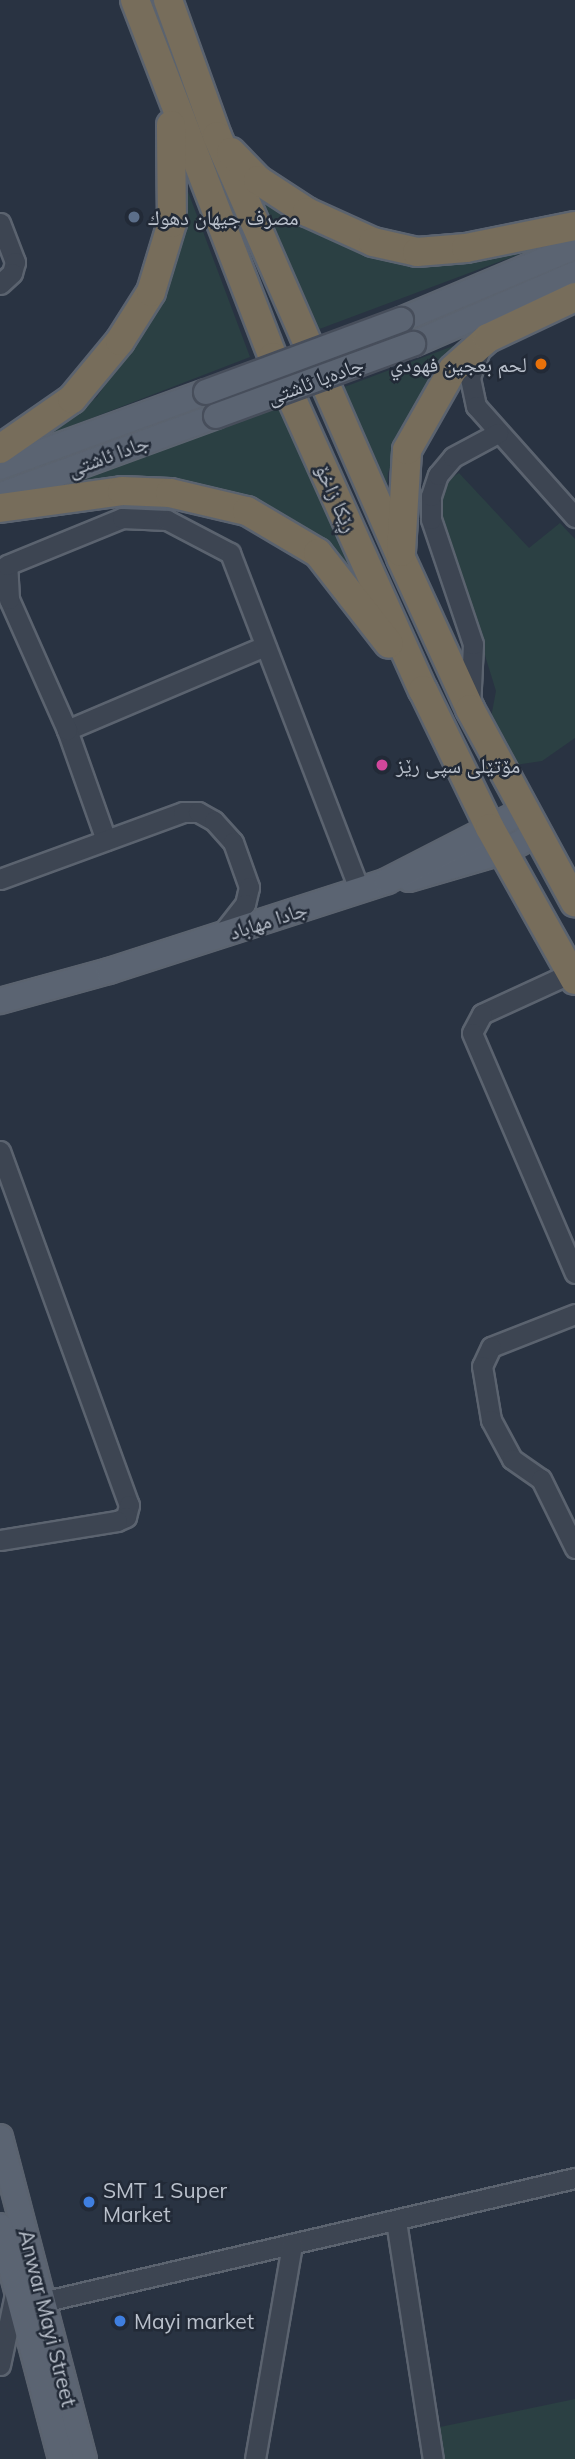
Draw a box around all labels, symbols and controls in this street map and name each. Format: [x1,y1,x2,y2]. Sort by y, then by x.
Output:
place label: مصرف جيهان دهوك [148,204,299,230]
marker: مصرف جيهان دهوك [126,209,142,225]
street label: جادەیا ئاشتی [263,351,367,409]
place label: لحم بعجين فهودي [390,351,527,377]
marker: لحم بعجين فهودي [533,356,549,372]
street label: جادا ئاشتی [64,429,152,481]
street label: ڕێکا زاخۆ [311,460,363,536]
place label: مۆتێلی سپی رێز [396,752,520,778]
marker: مۆتێلی سپی رێز [374,757,390,773]
street label: جادا مهاباد [226,896,310,944]
place label: SMT 1 Super Market [103,2177,227,2227]
marker: SMT 1 Super Market [81,2194,97,2210]
street label: Anwar Mayi Street [14,2227,82,2409]
place label: Mayi market [134,2308,254,2334]
marker: Mayi market [112,2313,128,2329]

